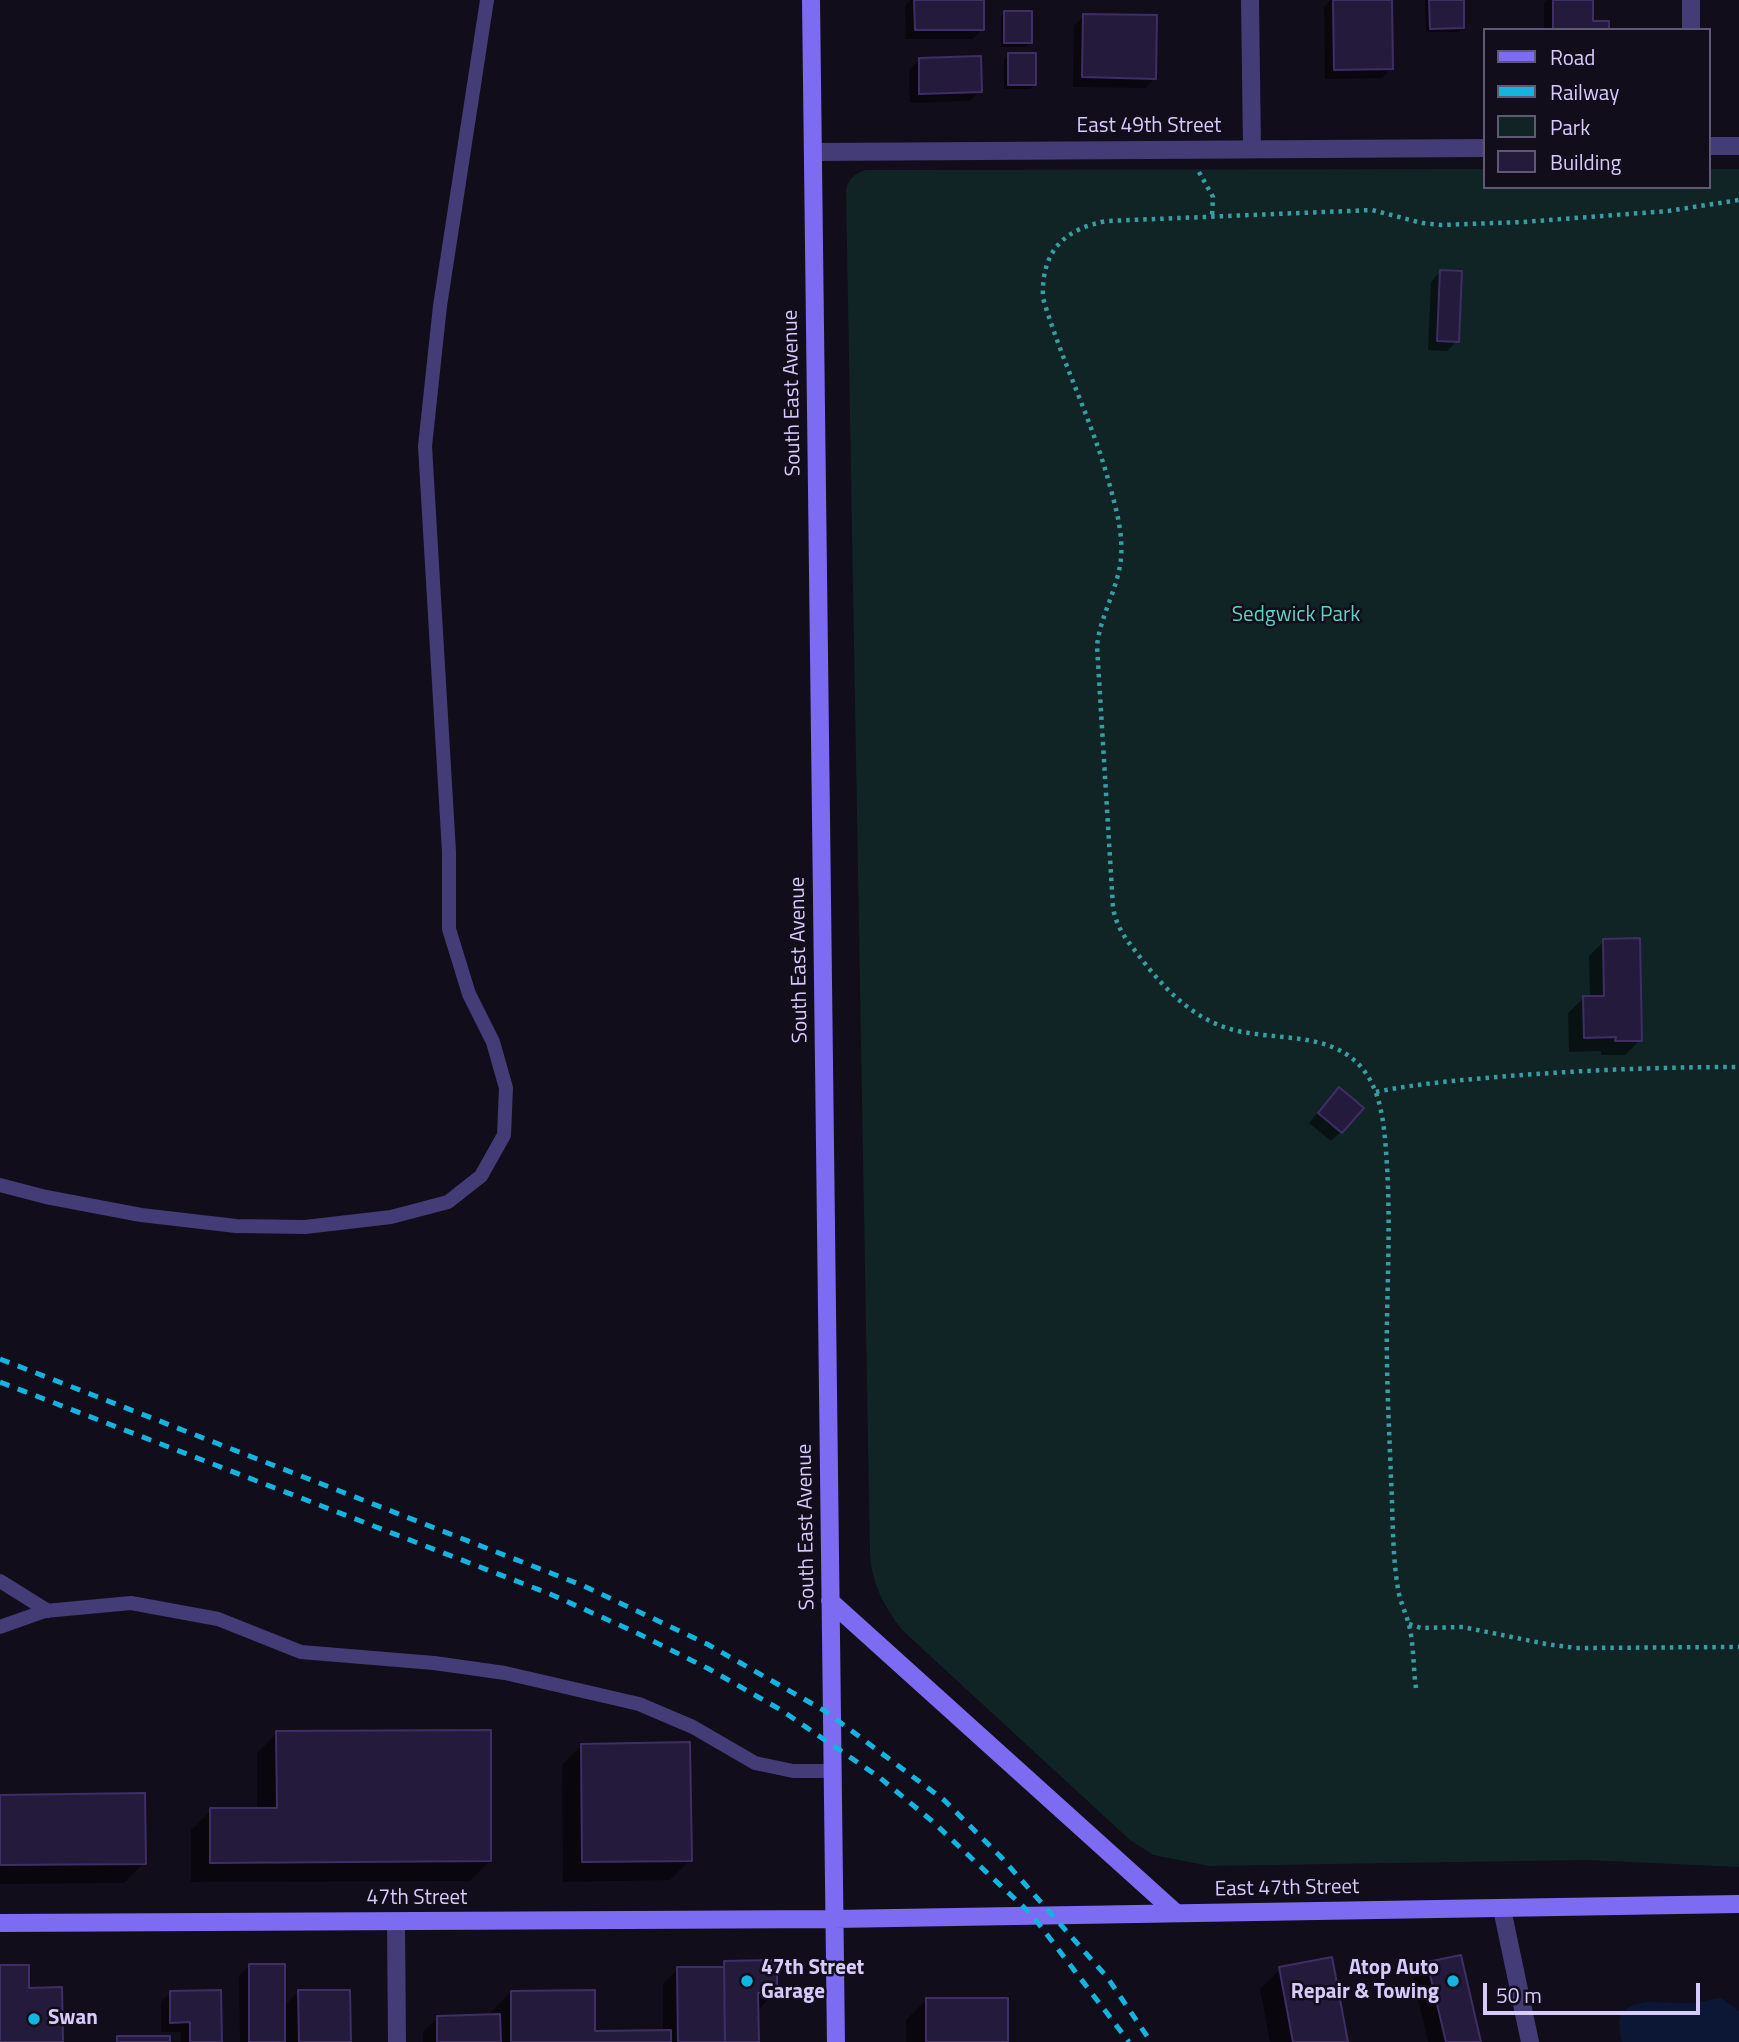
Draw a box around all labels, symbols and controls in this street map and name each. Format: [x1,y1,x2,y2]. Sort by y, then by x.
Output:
legend [1484,28,1711,189]
text: Road [1550,41,1595,73]
text: Railway [1550,76,1619,108]
text: Park [1550,111,1590,143]
street label: East 49th Street [1077,114,1221,140]
text: Building [1550,146,1621,178]
street label: South East Avenue [779,310,807,476]
park label: Sedgwick Park [1232,603,1360,629]
street label: South East Avenue [786,877,814,1043]
street label: South East Avenue [793,1444,821,1610]
street label: East 47th Street [1214,1875,1360,1903]
street label: 47th Street [367,1886,467,1912]
place label: 47th Street Garage [761,1956,864,2006]
place label: Atop Auto Repair & Towing [1291,1956,1439,2006]
scale bar [1487,1968,1704,2012]
marker: 47th Street Garage [739,1973,755,1989]
marker: Atop Auto Repair & Towing [1445,1973,1461,1989]
text: 50 m [1496,1979,1542,2011]
place label: Swan [48,2006,98,2032]
marker: Swan [26,2011,42,2027]

